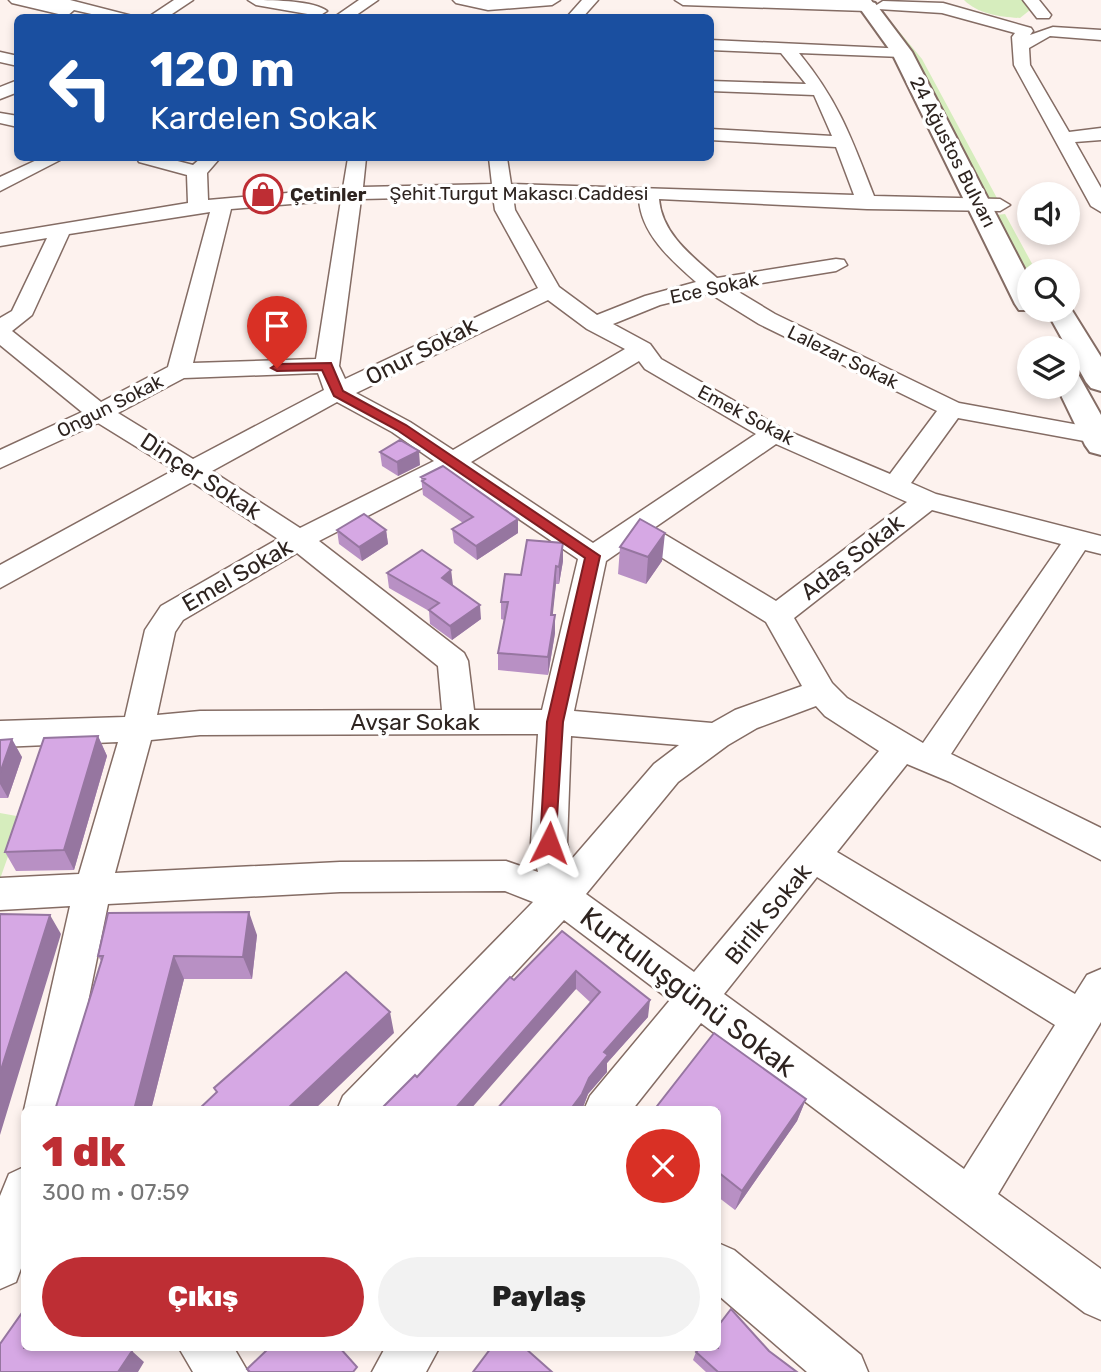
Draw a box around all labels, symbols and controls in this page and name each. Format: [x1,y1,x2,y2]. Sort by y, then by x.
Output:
text: 120 m [150,40,295,98]
icon: left [35,42,126,133]
street label: 24 Ağustos Bulvarı [905,73,1001,231]
text: Kardelen Sokak [150,99,377,137]
shop icon: Çetinler [242,173,284,215]
street label: Şehit Turgut Makascı Caddesi [390,182,648,205]
map controls [1017,182,1080,399]
button: sound [1017,182,1080,245]
place label: Çetinler [290,183,367,206]
button: search [1017,259,1080,322]
street label: Ece Sokak [668,267,761,309]
pin [247,296,307,368]
icon: arrive [258,307,296,345]
street label: Onur Sokak [361,311,481,391]
street label: Lalezar Sokak [784,320,902,394]
button: layers [1017,336,1080,399]
street label: Ongun Sokak [53,369,167,443]
street label: Emek Sokak [694,380,798,450]
street label: Dinçer Sokak [135,427,267,526]
street label: Adaş Sokak [795,508,909,606]
street label: Emel Sokak [177,532,297,618]
street label: Avşar Sokak [350,708,480,736]
position arrow [512,806,586,880]
street label: Birlik Sokak [719,858,817,970]
street label: Kurtuluşgünü Sokak [574,900,803,1084]
text: 1 dk [42,1127,125,1177]
button: close [626,1129,700,1203]
text: 300 m · 07:59 [42,1178,190,1206]
button: Çıkış [42,1257,364,1337]
button: Paylaş [378,1257,700,1337]

